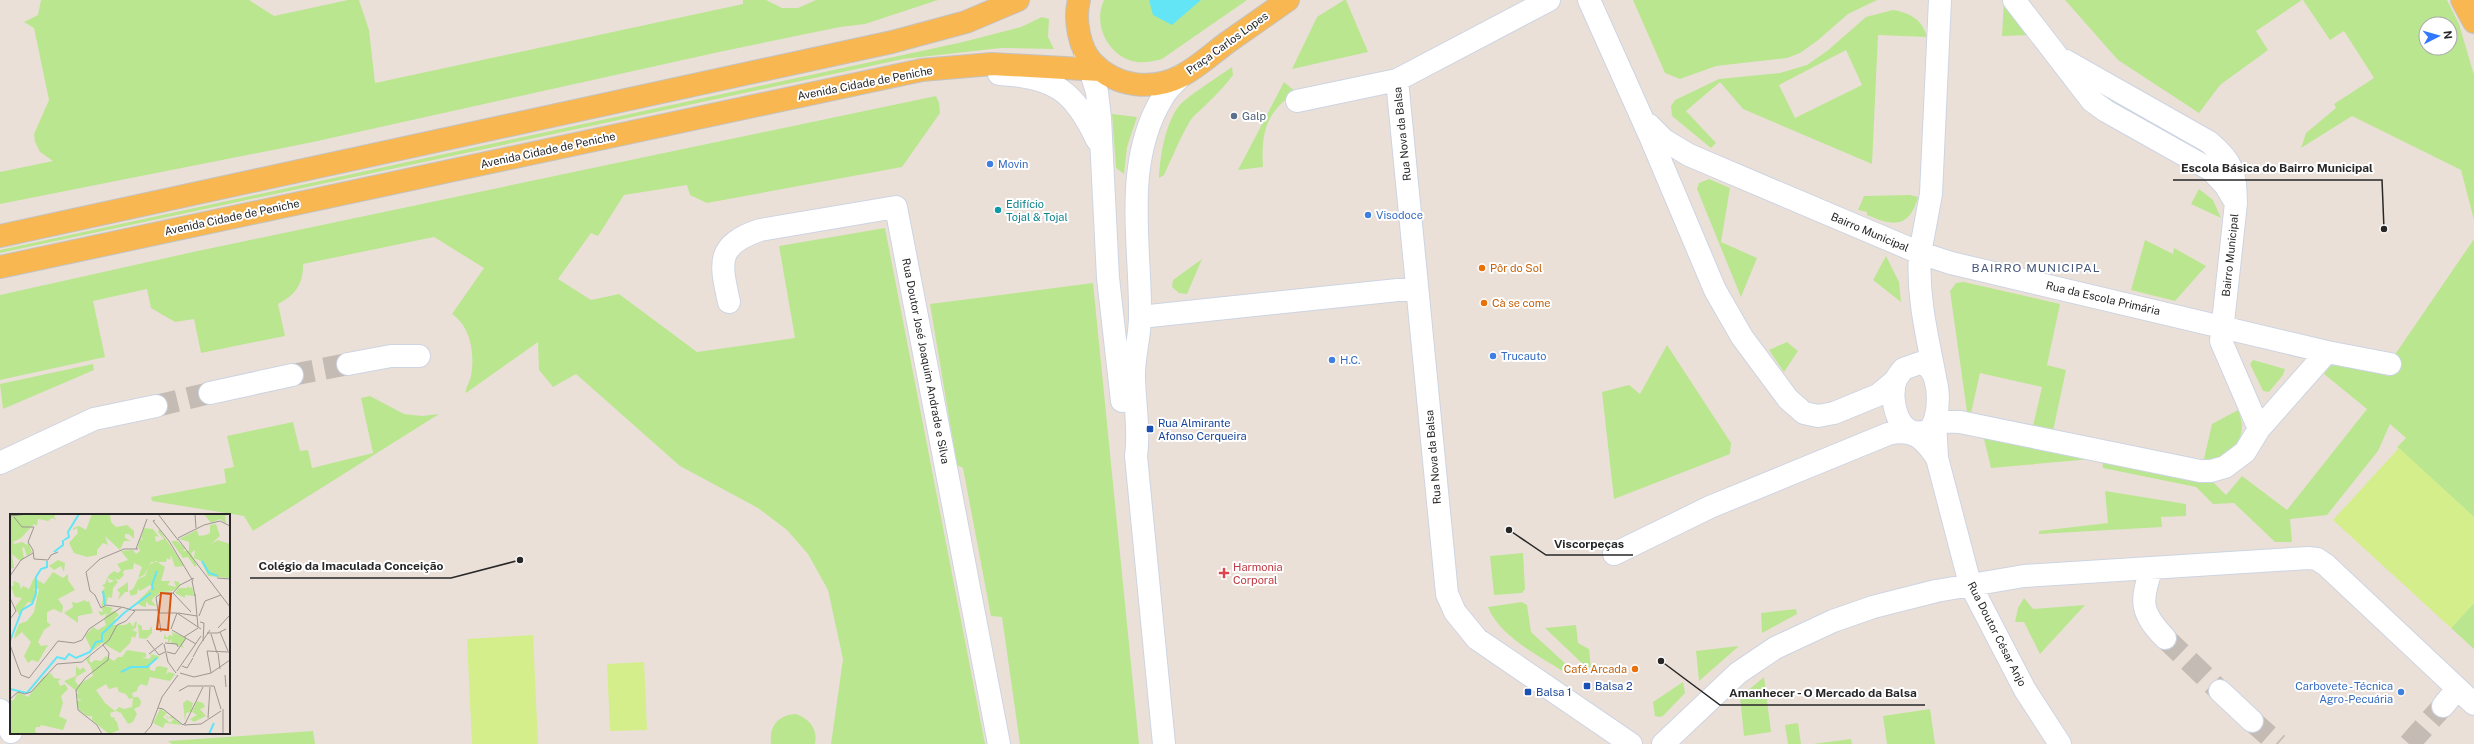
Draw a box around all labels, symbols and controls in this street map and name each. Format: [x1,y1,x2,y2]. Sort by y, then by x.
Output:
street label: Praça Carlos Lopes [1184,9,1271,77]
north arrow [2418,16,2458,56]
text: N [2442,30,2454,40]
street label: Avenida Cidade de Peniche [796,64,934,102]
street label: Rua Nova da Balsa [1391,86,1413,182]
place label: Galp [1242,110,1266,122]
marker: Galp [1229,111,1239,121]
street label: Avenida Cidade de Peniche [480,130,616,170]
callout: Escola Básica do Bairro Municipal [2173,156,2382,180]
place label: Movin [998,158,1028,170]
marker: Movin [985,159,995,169]
text: Escola Básica do Bairro Municipal [2181,161,2373,175]
street label: Avenida Cidade de Peniche [164,197,300,237]
place label: Edifício Tojal & Tojal [1006,198,1068,223]
marker: Edifício Tojal & Tojal [993,205,1003,215]
place label: Visodoce [1376,209,1423,221]
marker: Visodoce [1363,210,1373,220]
street label: Bairro Municipal [1829,210,1911,254]
street label: Bairro Municipal [2220,213,2240,297]
street label: Rua Doutor José Joaquim Andrade e Silva [900,257,952,465]
district label: BAIRRO MUNICIPAL [1971,261,2101,275]
place label: Pôr do Sol [1490,262,1542,274]
marker: Pôr do Sol [1477,263,1487,273]
street label: Rua da Escola Primária [2045,279,2161,317]
place label: Cà se come [1492,297,1550,309]
marker: Cà se come [1479,298,1489,308]
place label: Trucauto [1501,350,1547,362]
marker: Trucauto [1488,351,1498,361]
place label: H.C. [1340,354,1361,366]
marker: H.C. [1327,355,1337,365]
street label: Rua Nova da Balsa [1423,409,1443,505]
place label: Rua Almirante Afonso Cerqueira [1158,417,1247,442]
marker: Rua Almirante Afonso Cerqueira [1145,424,1155,434]
inset map [10,514,230,734]
callout: Viscorpeças [1546,531,1633,555]
text: Viscorpeças [1554,537,1624,551]
callout: Colégio da Imaculada Conceição [250,554,451,578]
text: Colégio da Imaculada Conceição [259,559,444,573]
place label: Harmonia Corporal [1233,561,1283,586]
marker: Harmonia Corporal [1218,567,1230,579]
street label: Rua Doutor César Anjo [1965,580,2029,688]
place label: Café Arcada [1564,663,1627,675]
marker: Café Arcada [1630,664,1640,674]
place label: Balsa 2 [1595,680,1633,692]
place label: Carbovete - Técnica Agro-Pecuária [2295,680,2393,705]
marker: Balsa 2 [1582,681,1592,691]
callout: Amanhecer - O Mercado da Balsa [1720,681,1925,705]
place label: Balsa 1 [1536,686,1571,698]
text: Amanhecer - O Mercado da Balsa [1729,686,1917,700]
marker: Balsa 1 [1523,687,1533,697]
marker: Carbovete - Técnica Agro-Pecuária [2396,687,2406,697]

